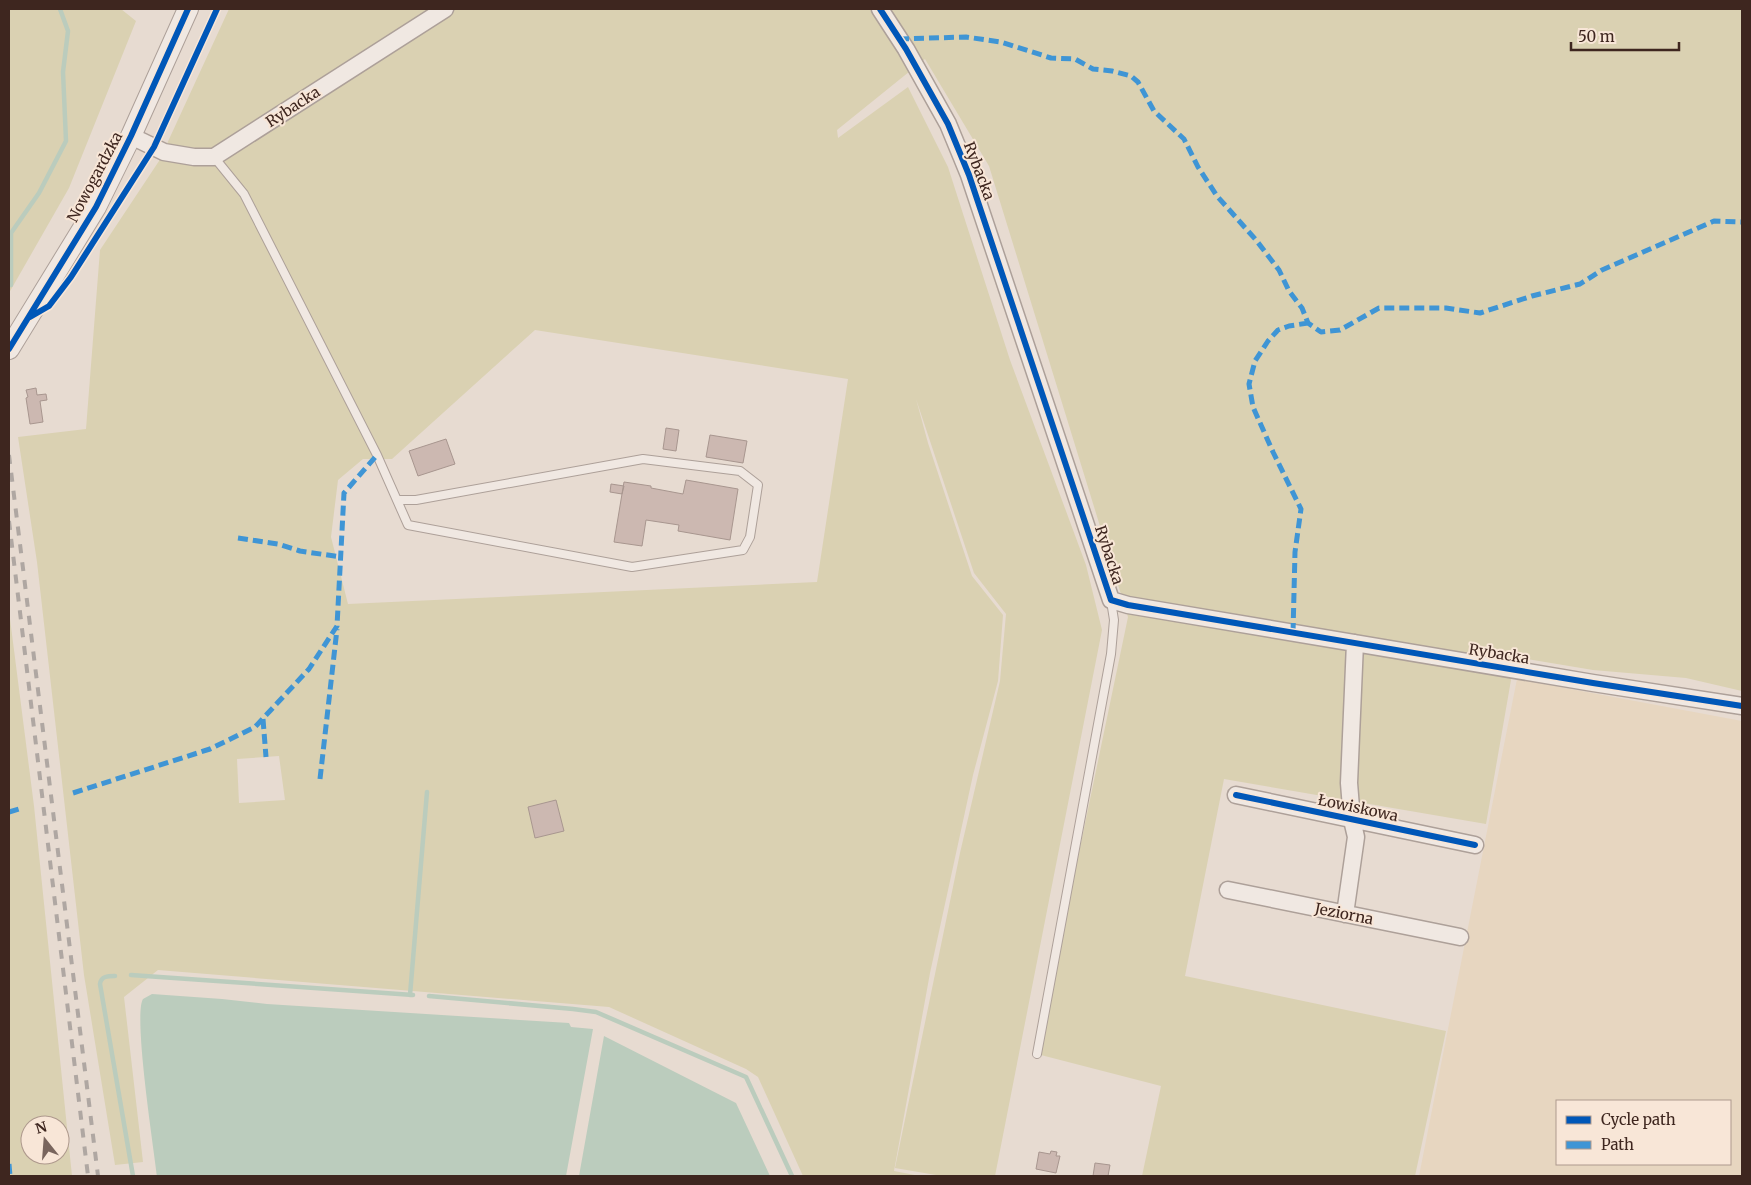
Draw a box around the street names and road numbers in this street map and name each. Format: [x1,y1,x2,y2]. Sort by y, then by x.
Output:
street label: Rybacka [262,82,323,131]
street label: Nowogardzka [63,128,126,225]
street label: Rybacka [960,139,999,203]
street label: Rybacka [1091,523,1128,587]
street label: Rybacka [1467,639,1531,668]
street label: Łowiskowa [1316,790,1400,825]
street label: Jeziorna [1312,898,1375,928]

